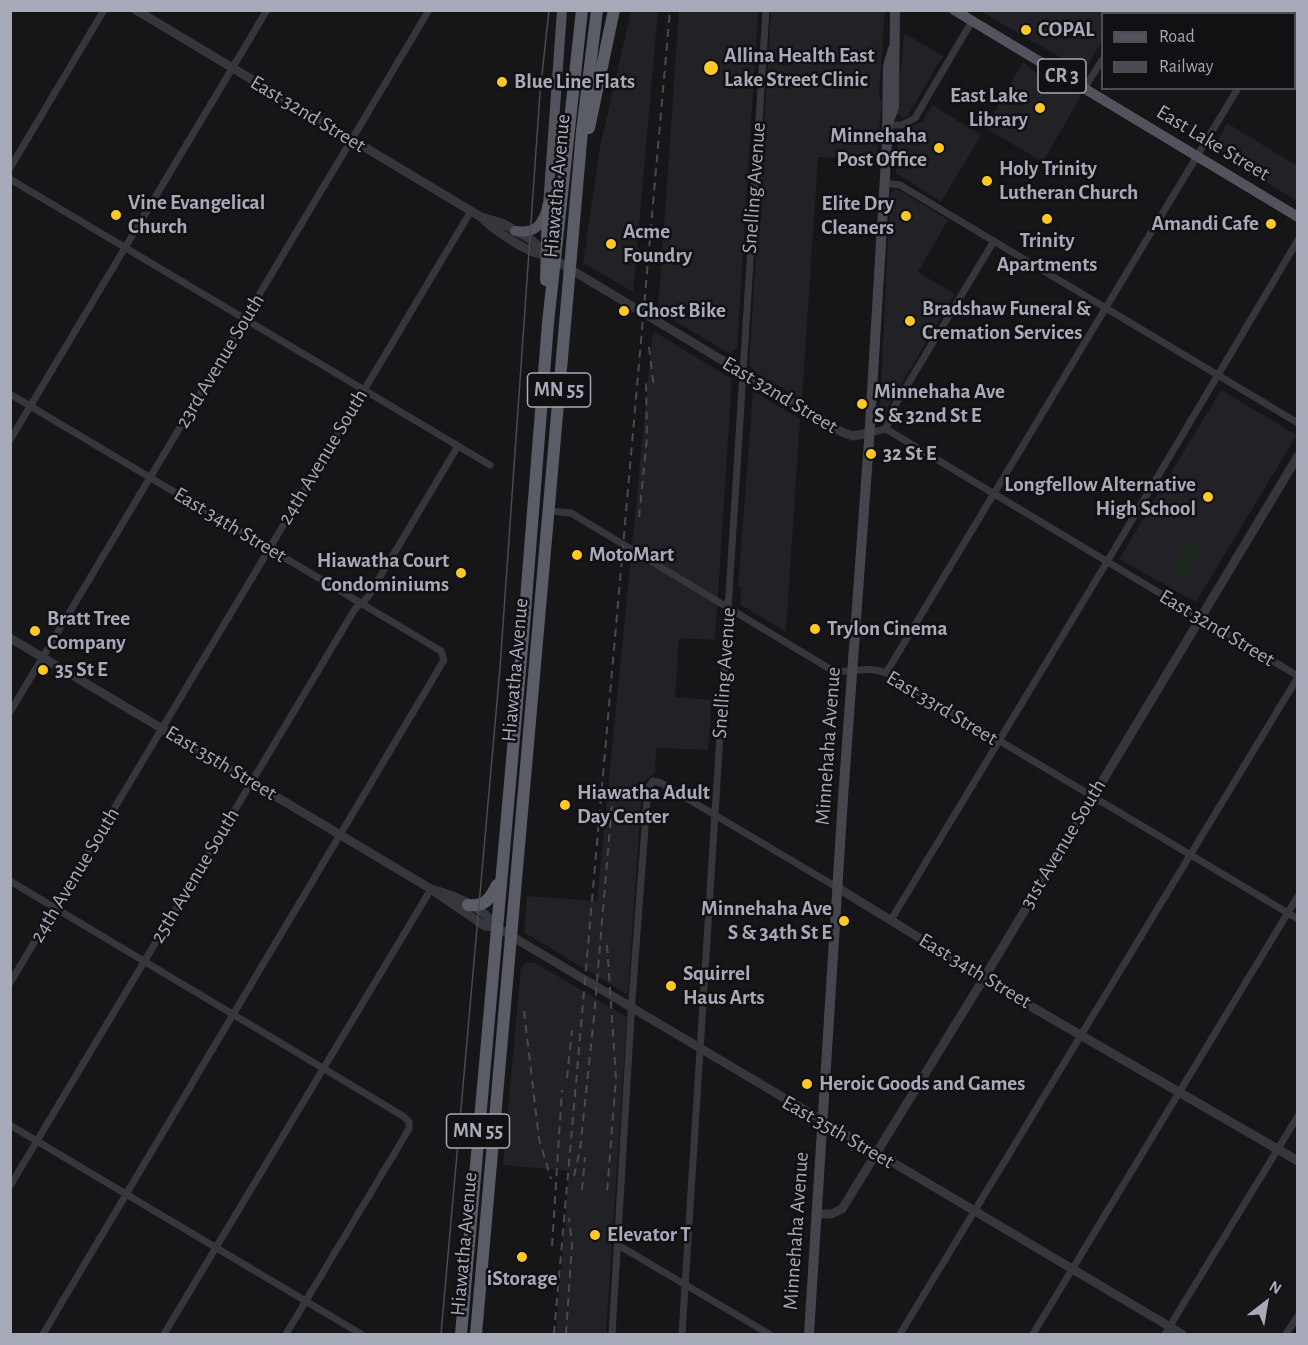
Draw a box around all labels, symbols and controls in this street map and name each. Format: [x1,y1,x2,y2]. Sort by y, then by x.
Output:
legend [1101,12,1296,90]
place label: COPAL [1038,17,1094,43]
marker: COPAL [1019,23,1033,37]
text: Road [1159,28,1195,46]
place label: Allina Health East Lake Street Clinic [724,43,875,93]
text: Railway [1159,58,1213,76]
marker: Allina Health East Lake Street Clinic [702,59,720,77]
road number: CR 3 [1038,59,1086,93]
place label: Blue Line Flats [514,69,635,95]
street label: East 32nd Street [246,70,370,158]
marker: Blue Line Flats [495,75,509,89]
place label: East Lake Library [950,83,1028,133]
street label: East Lake Street [1152,99,1274,187]
marker: East Lake Library [1033,101,1047,115]
street label: Hiawatha Avenue [538,113,576,259]
street label: Snelling Avenue [737,122,771,254]
place label: Minnehaha Post Office [830,123,927,173]
marker: Minnehaha Post Office [932,141,946,155]
place label: Holy Trinity Lutheran Church [999,156,1138,206]
marker: Holy Trinity Lutheran Church [980,174,994,188]
place label: Vine Evangelical Church [128,190,265,240]
place label: Elite Dry Cleaners [821,191,894,241]
marker: Vine Evangelical Church [109,208,123,222]
marker: Elite Dry Cleaners [899,209,913,223]
place label: Amandi Cafe [1151,211,1259,237]
marker: Trinity Apartments [1040,212,1054,226]
marker: Amandi Cafe [1264,217,1278,231]
place label: Acme Foundry [623,219,692,269]
place label: Trinity Apartments [997,228,1097,278]
marker: Acme Foundry [604,237,618,251]
street label: 23rd Avenue South [170,289,270,433]
place label: Bradshaw Funeral & Cremation Services [922,296,1091,346]
place label: Ghost Bike [636,298,726,324]
marker: Ghost Bike [617,304,631,318]
marker: Bradshaw Funeral & Cremation Services [903,314,917,328]
street label: East 32nd Street [718,351,842,439]
road number: MN 55 [528,373,590,407]
place label: Minnehaha Ave S & 32nd St E [874,379,1005,429]
street label: 24th Avenue South [273,385,373,529]
marker: Minnehaha Ave S & 32nd St E [855,397,869,411]
place label: 32 St E [883,441,937,467]
marker: 32 St E [864,447,878,461]
place label: Longfellow Alternative High School [1004,472,1196,522]
street label: East 34th Street [169,482,291,568]
marker: Longfellow Alternative High School [1201,490,1215,504]
place label: MotoMart [589,542,674,568]
place label: Hiawatha Court Condominiums [317,548,449,598]
marker: MotoMart [570,548,584,562]
marker: Hiawatha Court Condominiums [454,566,468,580]
street label: East 32nd Street [1155,584,1279,672]
street label: Hiawatha Avenue [496,597,534,743]
place label: Bratt Tree Company [47,606,130,656]
street label: Snelling Avenue [707,607,741,739]
place label: Trylon Cinema [827,616,948,642]
marker: Trylon Cinema [808,622,822,636]
marker: Bratt Tree Company [28,624,42,638]
place label: 35 St E [55,657,108,683]
marker: 35 St E [36,663,50,677]
street label: East 33rd Street [882,665,1002,751]
street label: Minnehaha Avenue [810,666,846,826]
street label: East 35th Street [161,720,281,806]
street label: 31st Avenue South [1014,775,1112,913]
place label: Hiawatha Adult Day Center [577,780,710,830]
marker: Hiawatha Adult Day Center [558,798,572,812]
street label: 24th Avenue South [25,803,125,947]
street label: 25th Avenue South [145,804,245,948]
place label: Minnehaha Ave S & 34th St E [701,896,832,946]
marker: Minnehaha Ave S & 34th St E [837,914,851,928]
street label: East 34th Street [914,928,1036,1014]
place label: Squirrel Haus Arts [683,961,765,1011]
marker: Squirrel Haus Arts [664,979,678,993]
place label: Heroic Goods and Games [819,1071,1025,1097]
marker: Heroic Goods and Games [800,1077,814,1091]
street label: East 35th Street [777,1090,899,1174]
road number: MN 55 [446,1114,510,1148]
street label: Minnehaha Avenue [778,1151,814,1311]
street label: Hiawatha Avenue [445,1171,483,1317]
place label: Elevator T [607,1222,691,1248]
marker: Elevator T [588,1228,602,1242]
marker: iStorage [515,1250,529,1264]
place label: iStorage [487,1266,557,1292]
north arrow [1236,1273,1296,1333]
text: N [1266,1278,1284,1297]

